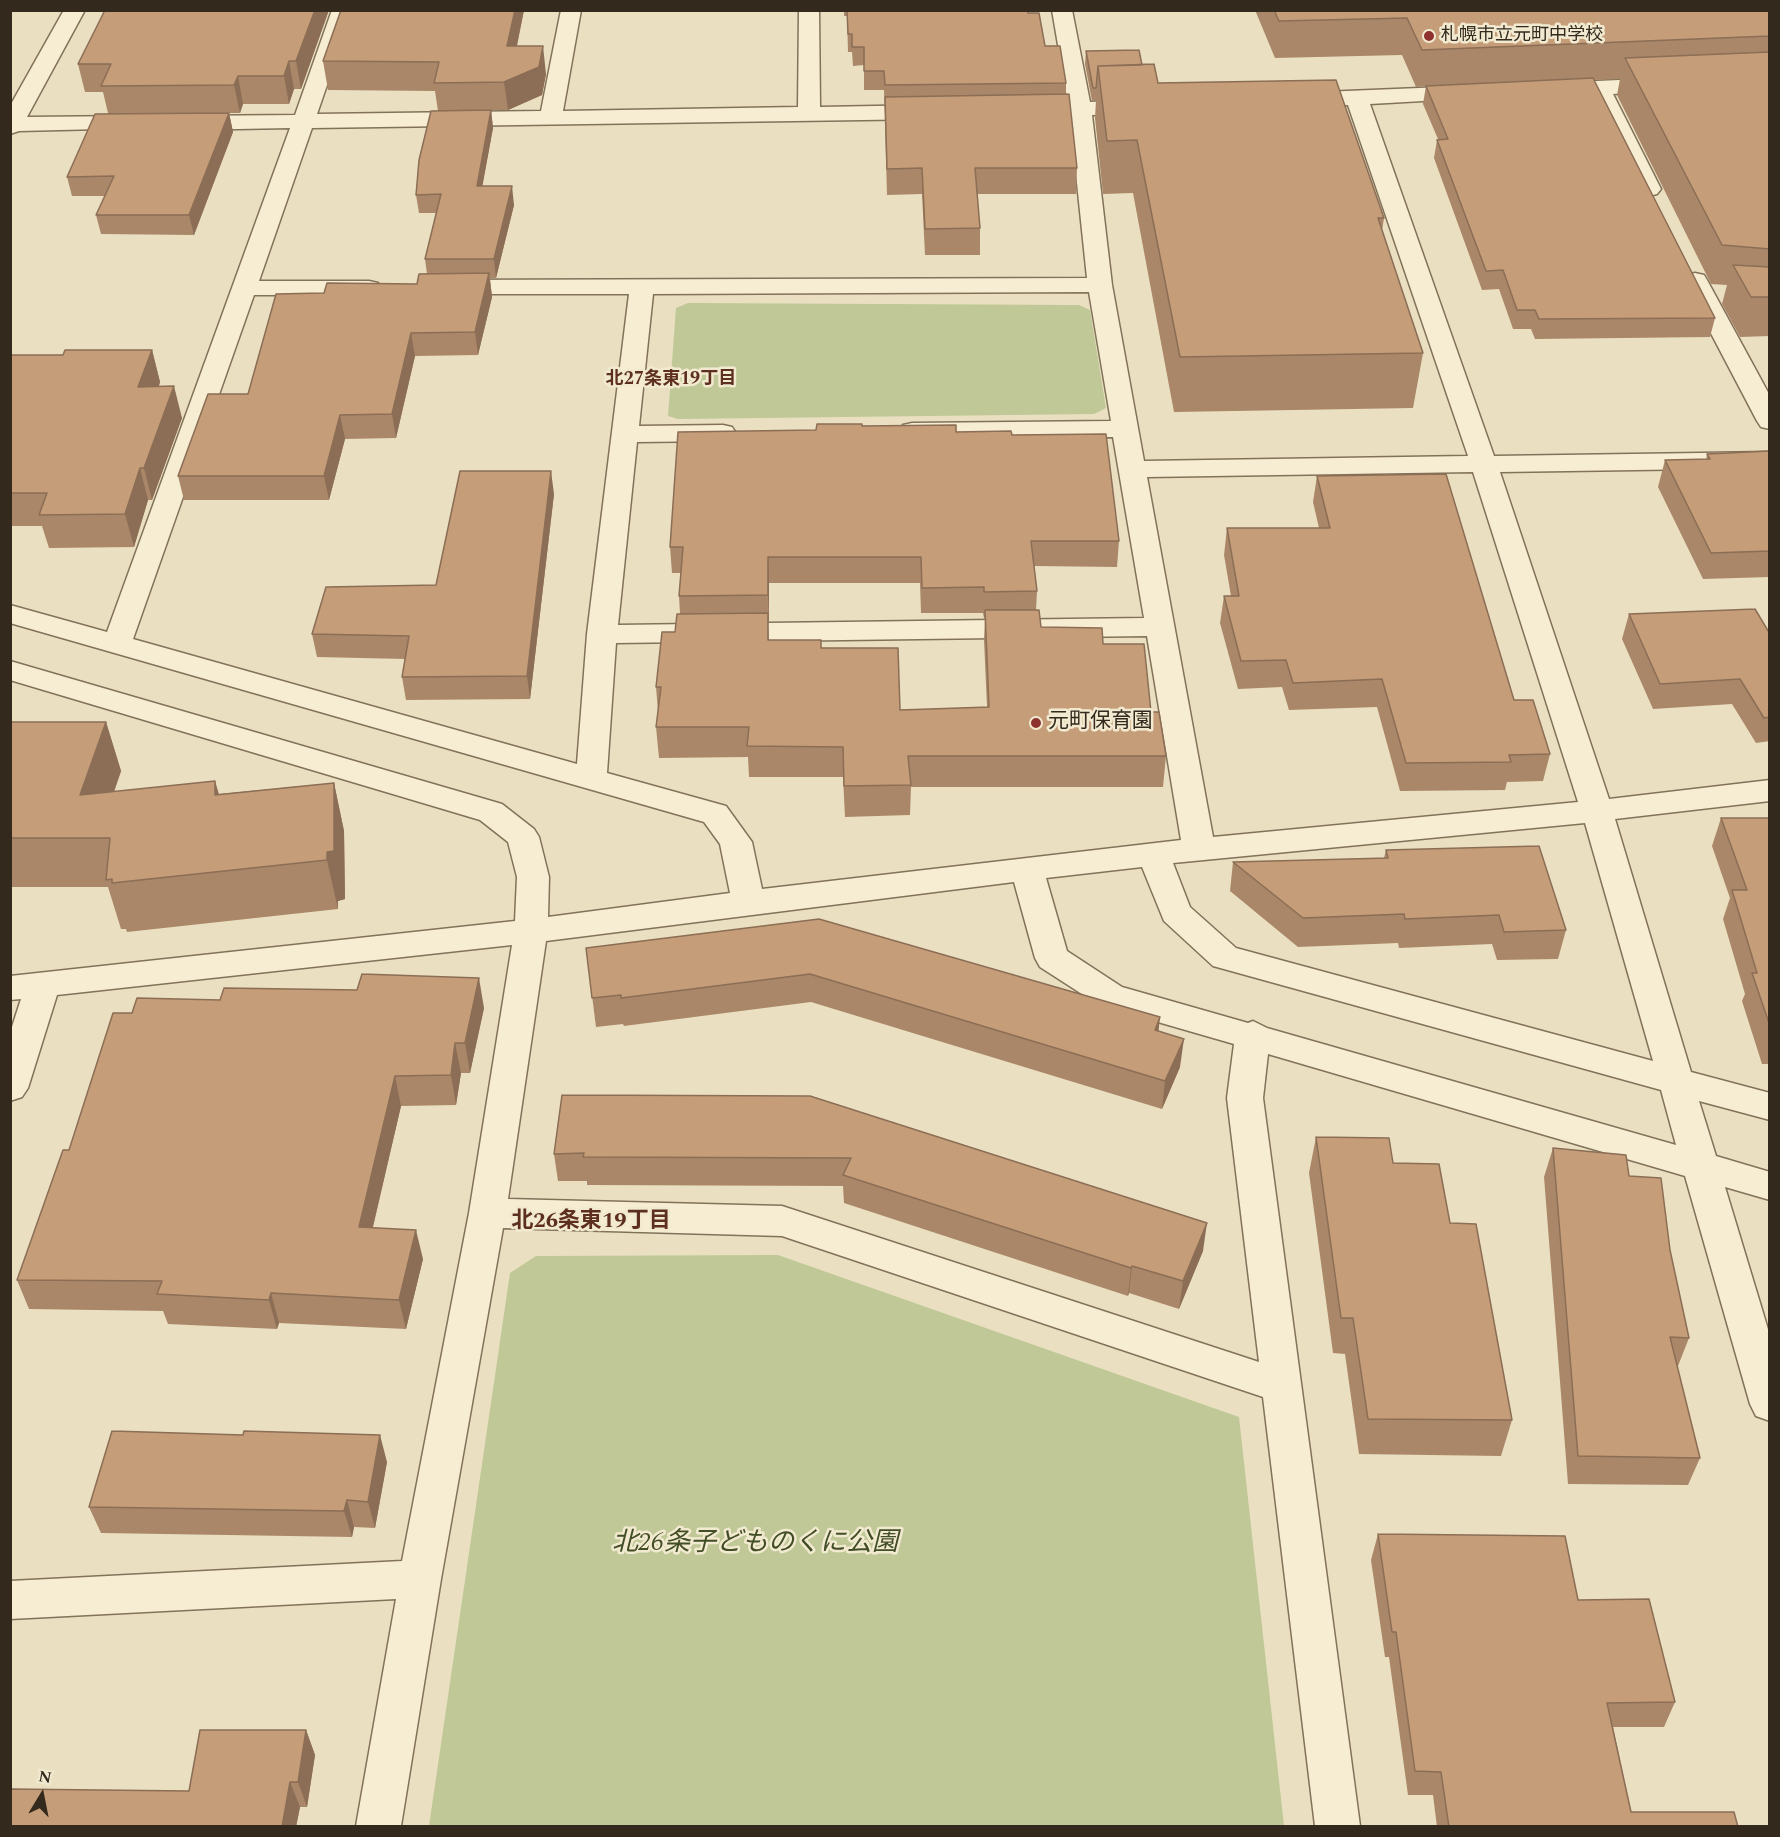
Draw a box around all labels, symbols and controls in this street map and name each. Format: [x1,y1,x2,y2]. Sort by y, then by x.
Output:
place label: 札幌市立元町中学校 [1441,25,1603,47]
marker: 札幌市立元町中学校 [1422,29,1436,43]
district label: 北27条東19丁目 [606,369,736,391]
place label: 元町保育園 [1048,710,1153,736]
marker: 元町保育園 [1029,716,1043,730]
district label: 北26条東19丁目 [511,1210,671,1236]
park label: 北26条子どものくに公園 [612,1529,898,1561]
text: N [37,1764,54,1790]
north arrow [12,1765,72,1825]

